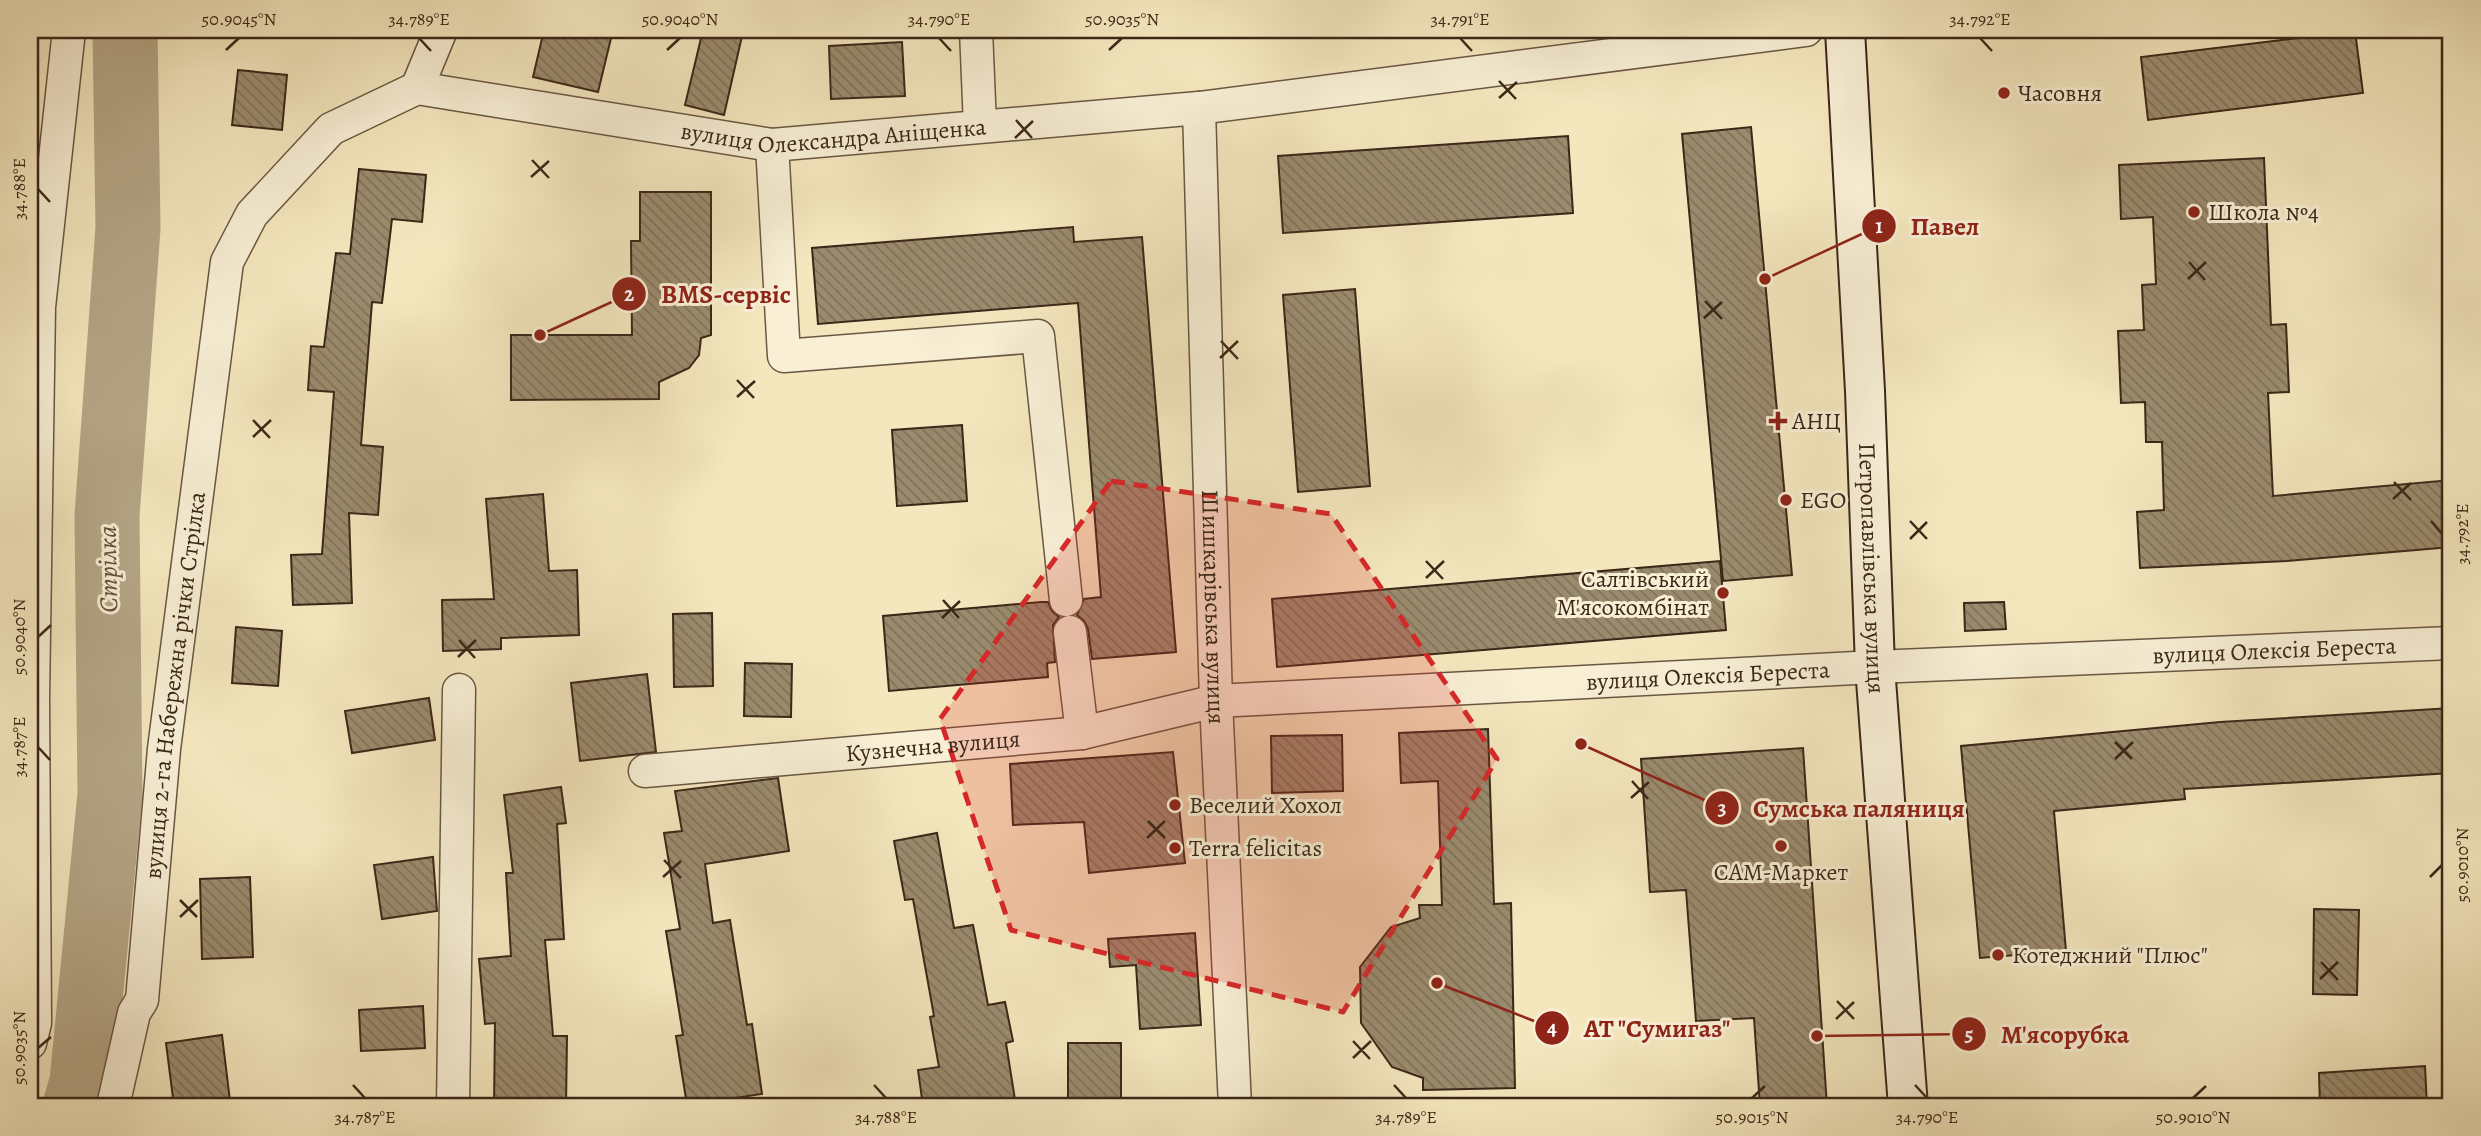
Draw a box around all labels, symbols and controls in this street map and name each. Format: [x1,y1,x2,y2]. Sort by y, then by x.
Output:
text: 50.9045°N [202,7,276,31]
text: 34.789°E [388,7,450,31]
text: 50.9040°N [642,7,718,31]
text: 34.790°E [908,7,970,31]
text: 50.9035°N [1085,7,1159,31]
text: 34.791°E [1430,7,1490,31]
text: 34.792°E [1949,7,2011,31]
place label: Часовня [2018,77,2102,109]
marker: Часовня [1996,85,2012,101]
street label: вулиця Олександра Аніщенка [679,111,987,161]
text: 34.788°E [7,158,31,220]
place label: Школа №4 [2208,196,2319,228]
callout: Павел [1862,202,1994,249]
marker: Школа №4 [2186,204,2202,220]
text: Павел [1911,209,1979,244]
text: 1 [1875,212,1883,240]
callout: BMS-сервіс [612,270,805,317]
text: BMS-сервіс [661,277,791,312]
text: 2 [624,280,634,308]
place label: АНЦ [1791,405,1841,437]
marker: АНЦ [1770,413,1786,429]
street label: Петропавлівська вулиця [1851,442,1893,695]
place label: EGO [1800,484,1846,516]
street label: Шишкарівська вулиця [1194,489,1233,725]
street label: вулиця 2-га Набережна річки Стрілка [137,490,213,880]
marker: EGO [1778,492,1794,508]
text: 34.792°E [2450,503,2474,565]
water label: Стрілка [90,525,126,613]
place label: Салтівський М'ясокомбінат [1556,563,1709,623]
marker: Салтівський М'ясокомбінат [1715,585,1731,601]
text: 50.9040°N [7,599,31,675]
street label: вулиця Олексія Береста [2152,629,2397,671]
street label: вулиця Олексія Береста [1585,653,1831,698]
text: 34.787°E [7,716,31,778]
street label: Кузнечна вулиця [844,722,1022,769]
callout: Сумська паляниця [1704,784,1979,831]
place label: Веселий Хохол [1189,789,1342,821]
text: Сумська паляниця [1753,791,1965,826]
text: 3 [1717,794,1727,822]
marker: Веселий Хохол [1167,797,1183,813]
text: 50.9010°N [2450,828,2474,902]
place label: Terra felicitas [1189,832,1322,864]
marker: САМ-Маркет [1773,838,1789,854]
marker: Terra felicitas [1167,840,1183,856]
place label: САМ-Маркет [1714,856,1849,888]
place label: Котеджний "Плюс" [2012,939,2208,971]
marker: Котеджний "Плюс" [1990,947,2006,963]
callout: АТ "Сумигаз" [1535,1004,1745,1051]
callout: М'ясорубка [1952,1010,2143,1057]
text: 50.9035°N [7,1011,31,1085]
text: АТ "Сумигаз" [1583,1011,1730,1046]
text: 4 [1547,1014,1557,1042]
text: М'ясорубка [2001,1017,2130,1052]
text: 5 [1965,1020,1974,1048]
text: 34.787°E [334,1105,396,1129]
text: 34.788°E [855,1105,917,1129]
text: 34.789°E [1375,1105,1437,1129]
text: 50.9015°N [1716,1105,1788,1129]
text: 34.790°E [1896,1105,1958,1129]
text: 50.9010°N [2156,1105,2230,1129]

